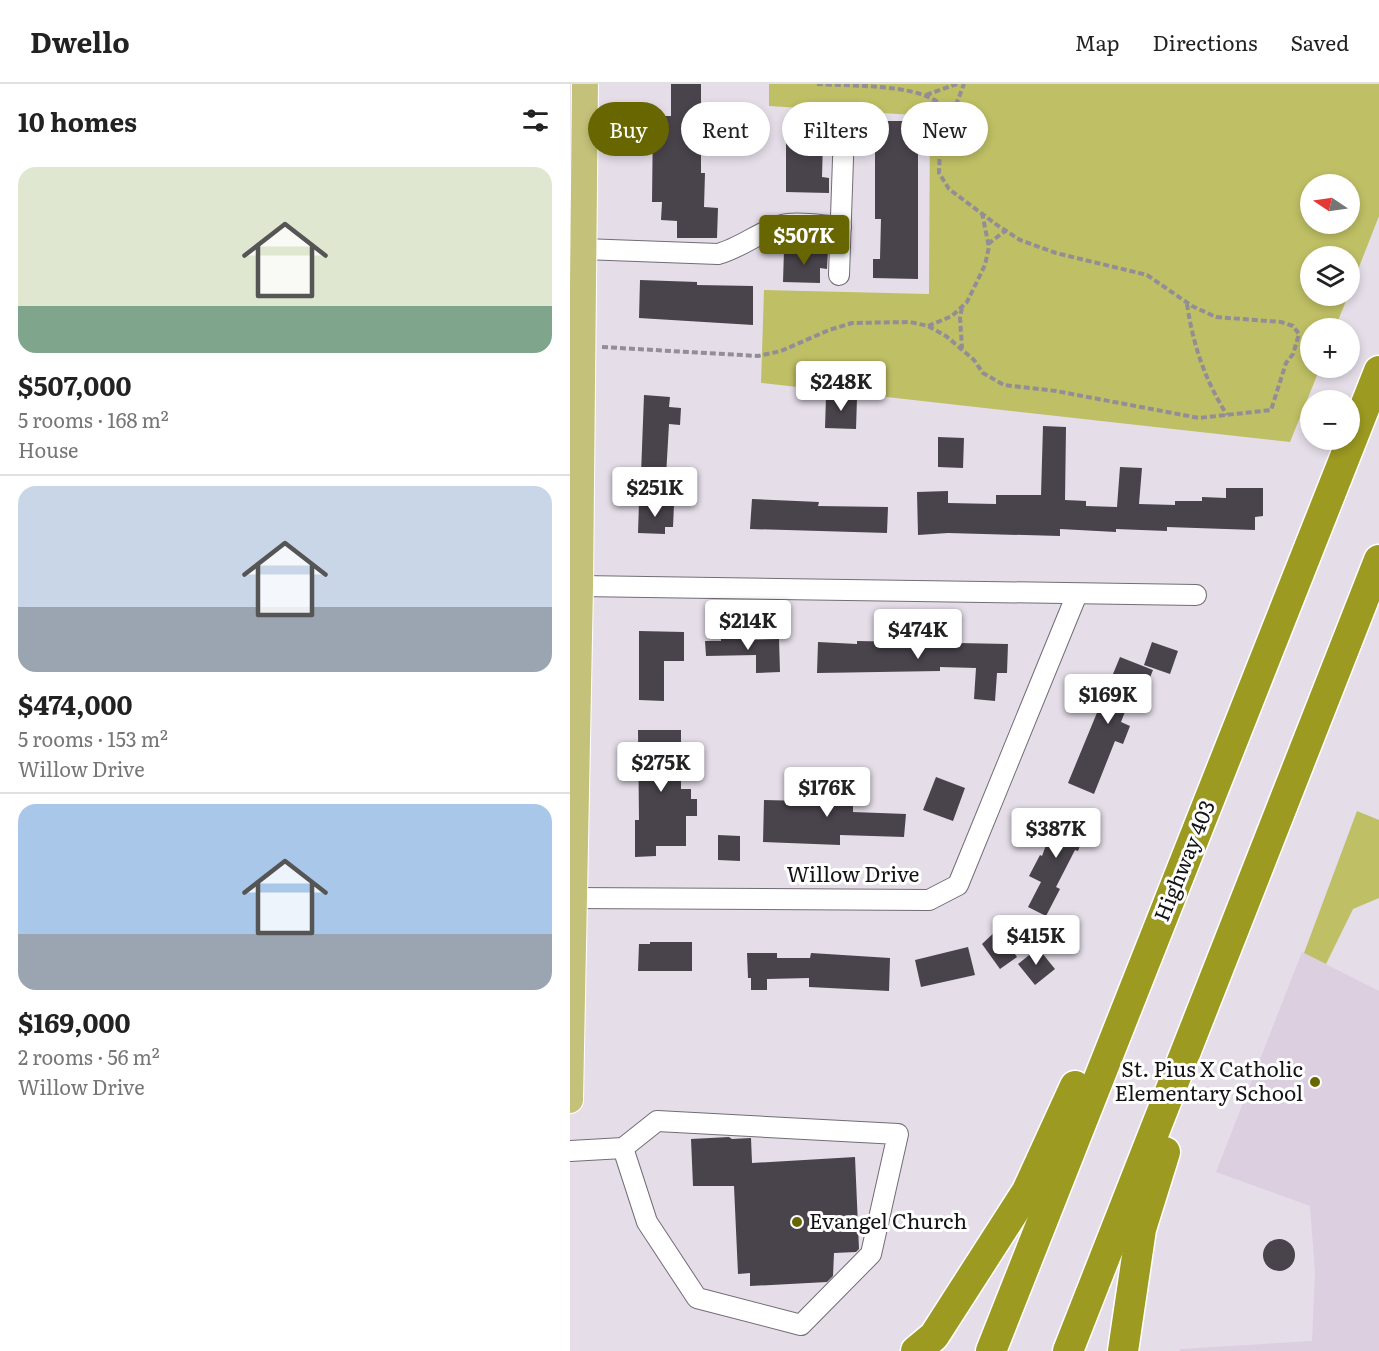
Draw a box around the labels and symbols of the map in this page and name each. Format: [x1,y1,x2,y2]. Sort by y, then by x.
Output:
north arrow [1300,174,1360,234]
pin: $507K [762,215,846,266]
pin: $248K [799,361,883,412]
pin: $251K [613,467,697,518]
pin: $214K [706,600,790,651]
pin: $474K [876,609,960,660]
pin: $169K [1066,674,1150,725]
pin: $275K [619,742,703,793]
pin: $176K [785,767,869,818]
street label: Highway 403 [1144,795,1221,925]
pin: $387K [1014,808,1098,859]
street label: Willow Drive [787,857,920,888]
pin: $415K [994,915,1078,966]
place label: St. Pius X Catholic Elementary School [1114,1052,1303,1107]
marker: St. Pius X Catholic Elementary School [1308,1075,1322,1089]
place label: Evangel Church [809,1204,967,1235]
marker: Evangel Church [790,1215,804,1229]

